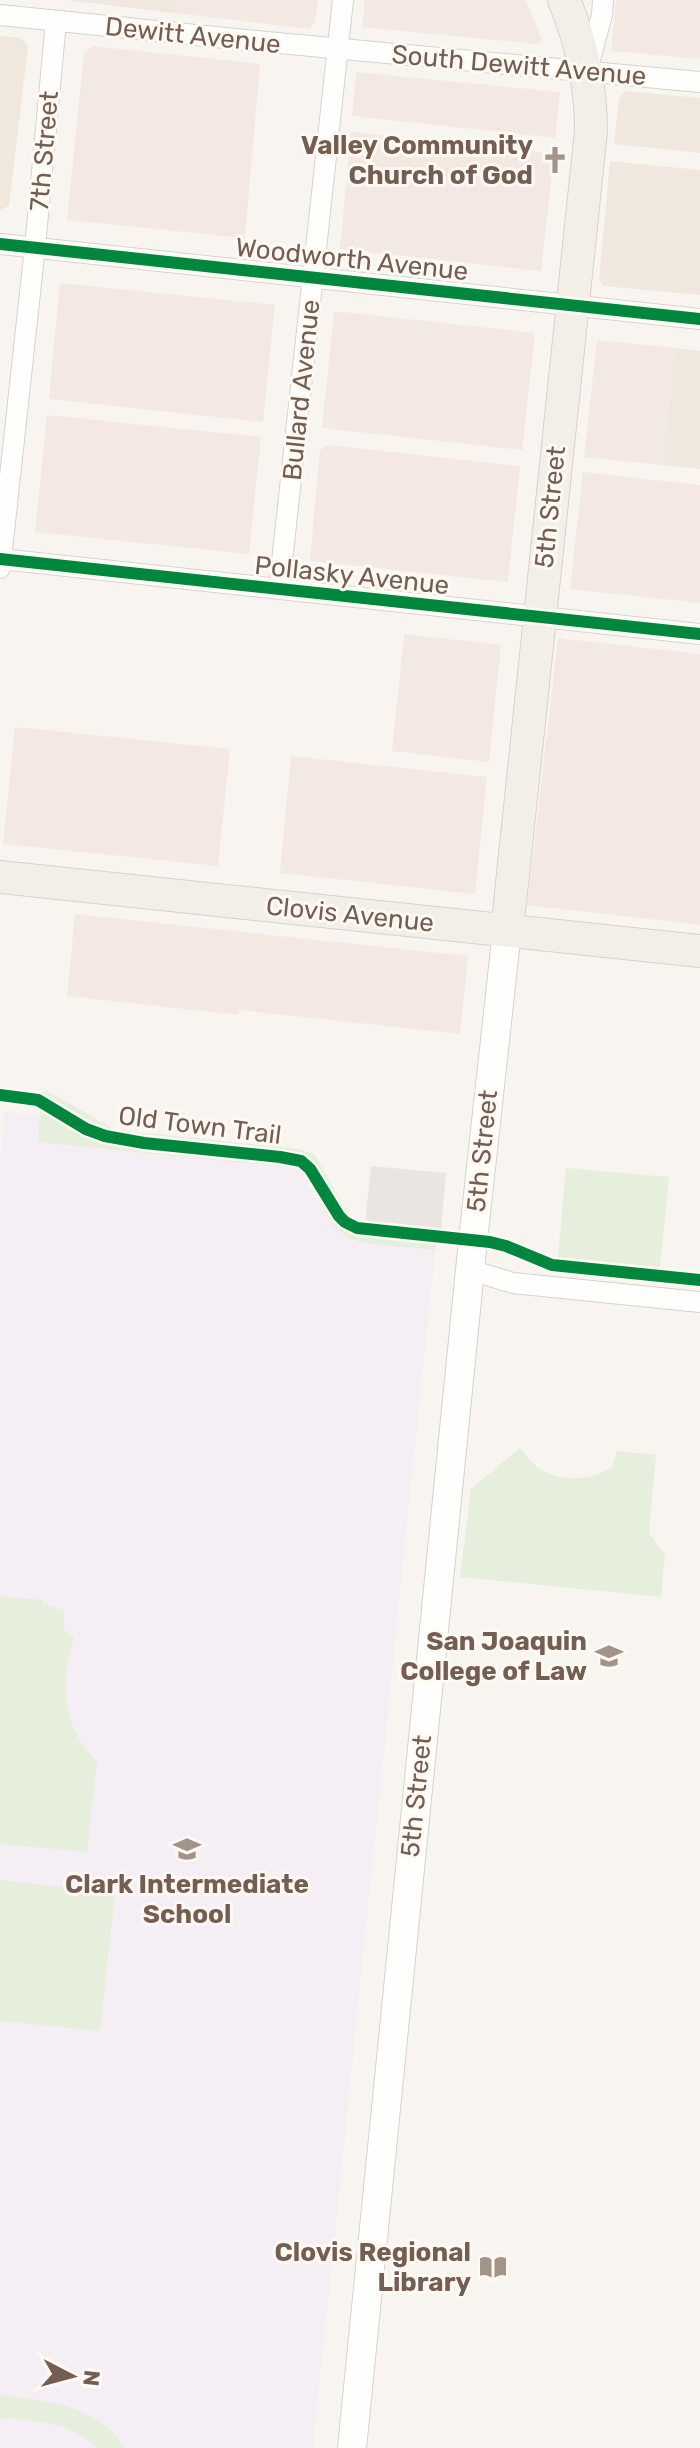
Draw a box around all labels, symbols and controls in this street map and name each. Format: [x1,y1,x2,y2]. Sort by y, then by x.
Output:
street label: Dewitt Avenue [104,11,282,60]
street label: South Dewitt Avenue [390,39,648,92]
street label: 7th Street [24,89,65,213]
place label: Valley Community Church of God [301,130,533,191]
church icon: Valley Community Church of God [540,145,570,175]
street label: Woodworth Avenue [234,232,470,287]
street label: Bullard Avenue [277,298,326,482]
street label: 5th Street [529,444,572,570]
street label: Pollasky Avenue [253,550,451,601]
street label: Clovis Avenue [264,890,435,939]
street label: 5th Street [461,1088,504,1214]
street label: Old Town Trail [117,1100,283,1151]
place label: San Joaquin College of Law [400,1626,587,1687]
school or university icon: San Joaquin College of Law [594,1641,624,1671]
street label: 5th Street [395,1733,438,1859]
school or university icon: Clark Intermediate School [172,1834,202,1864]
place label: Clark Intermediate School [65,1869,309,1930]
place label: Clovis Regional Library [275,2237,471,2298]
library icon: Clovis Regional Library [478,2252,508,2282]
north arrow [32,2336,112,2416]
text: N [77,2369,106,2387]

